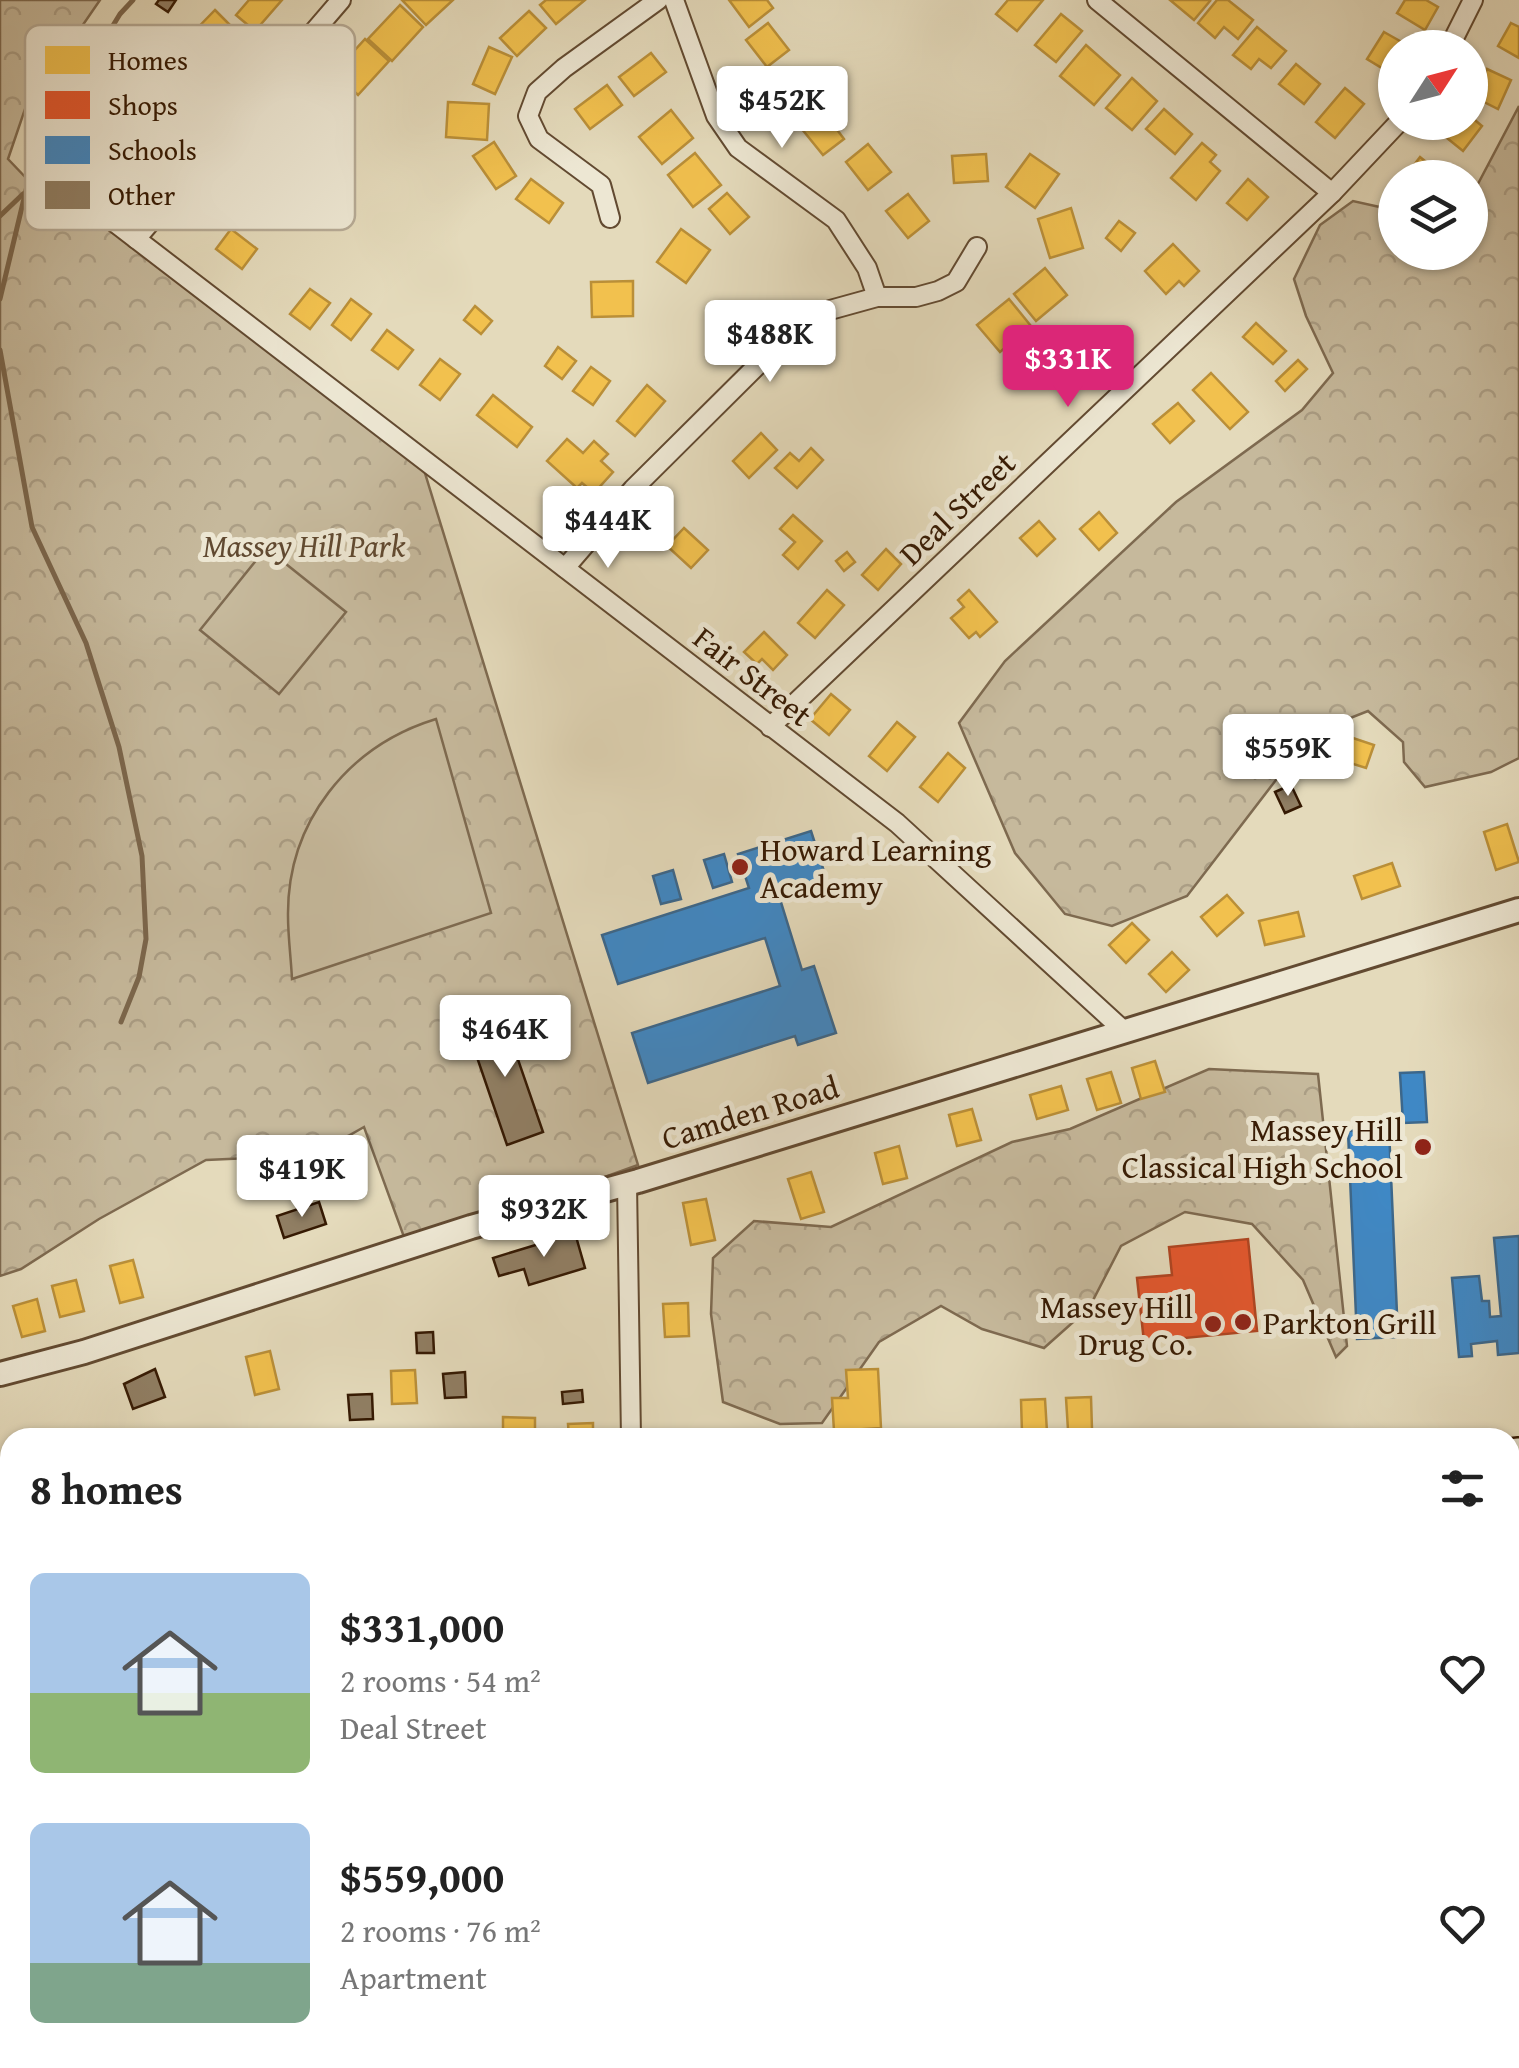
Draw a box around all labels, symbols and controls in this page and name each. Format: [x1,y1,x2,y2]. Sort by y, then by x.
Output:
legend [25,25,355,230]
north arrow [1378,30,1488,140]
map controls [1378,30,1488,270]
text: Homes [108,39,188,80]
pin: $452K [712,66,852,151]
text: $452K [739,75,825,122]
text: Shops [108,84,178,125]
text: Schools [108,129,197,170]
button: layers [1378,160,1488,270]
text: Other [108,174,176,215]
pin: $488K [700,300,840,385]
text: $488K [727,309,813,356]
pin: $331K [998,325,1138,410]
text: $331K [1025,334,1111,381]
street label: Deal Street [888,440,1026,576]
pin: $444K [538,486,678,571]
text: $444K [565,495,651,542]
park label: Massey Hill Park [203,522,406,569]
street label: Fair Street [684,614,822,738]
pin: $559K [1218,714,1358,799]
text: $559K [1245,723,1331,770]
place label: Howard Learning Academy [760,826,991,910]
marker: Howard Learning Academy [729,856,751,878]
pin: $464K [435,995,575,1080]
text: $464K [462,1004,548,1051]
street label: Camden Road [656,1063,844,1161]
place label: Massey Hill Classical High School [1122,1106,1403,1190]
pin: $419K [232,1135,372,1220]
marker: Massey Hill Classical High School [1412,1136,1434,1158]
text: $419K [259,1144,345,1191]
pin: $932K [474,1175,614,1260]
text: $932K [501,1184,587,1231]
place label: Massey Hill Drug Co. [1040,1283,1193,1367]
place label: Parkton Grill [1263,1299,1436,1346]
marker: Parkton Grill [1232,1311,1254,1333]
marker: Massey Hill Drug Co. [1202,1313,1224,1335]
text: 8 homes [30,1458,183,1519]
icon: filters [1435,1461,1490,1516]
text: $331,000 [340,1596,504,1657]
icon: home [110,1613,230,1733]
icon: heart [1435,1646,1490,1701]
text: 2 rooms · 54 m² [340,1657,541,1704]
text: Deal Street [340,1704,487,1751]
text: $559,000 [340,1846,504,1907]
icon: home [110,1863,230,1983]
icon: heart [1435,1896,1490,1951]
text: 2 rooms · 76 m² [340,1907,541,1954]
text: Apartment [340,1954,487,2001]

